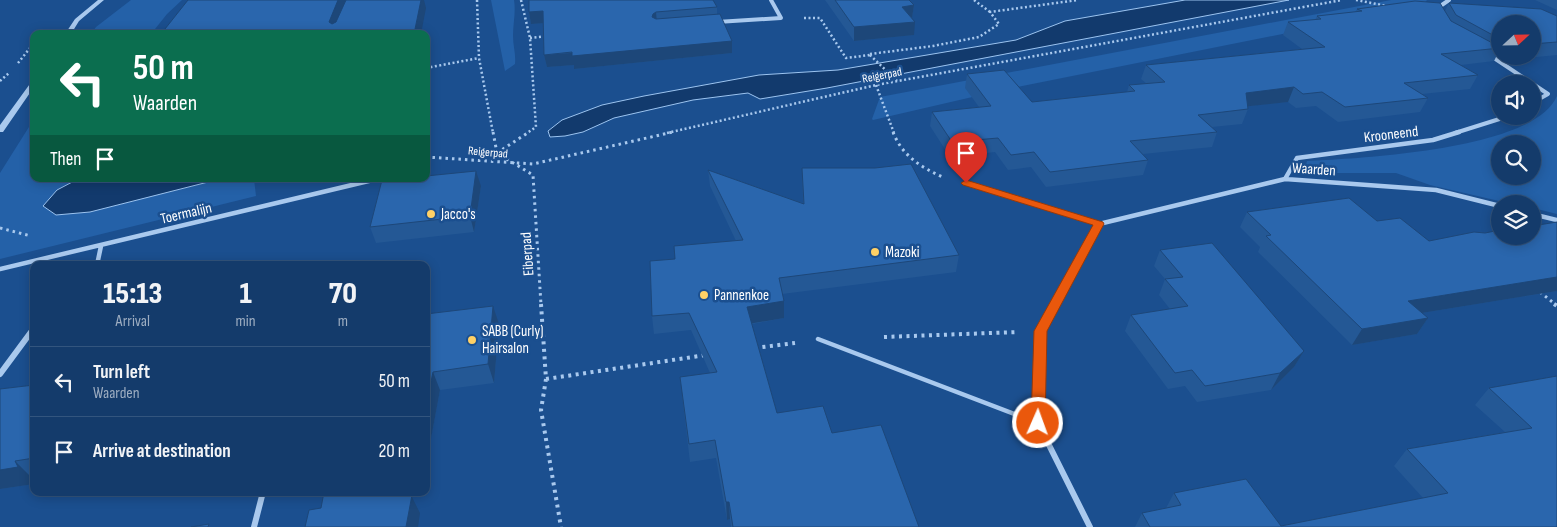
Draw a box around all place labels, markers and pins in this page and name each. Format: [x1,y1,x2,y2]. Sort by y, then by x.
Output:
pin [945,132,987,183]
place label: Jacco's [440,205,476,224]
marker: Jacco's [425,208,437,220]
place label: Mazoki [885,243,920,262]
marker: Mazoki [869,246,881,258]
place label: Pannenkoe [714,286,769,305]
marker: Pannenkoe [698,289,710,301]
place label: SABB (Curly) Hairsalon [482,322,543,358]
marker: SABB (Curly) Hairsalon [466,334,478,346]

